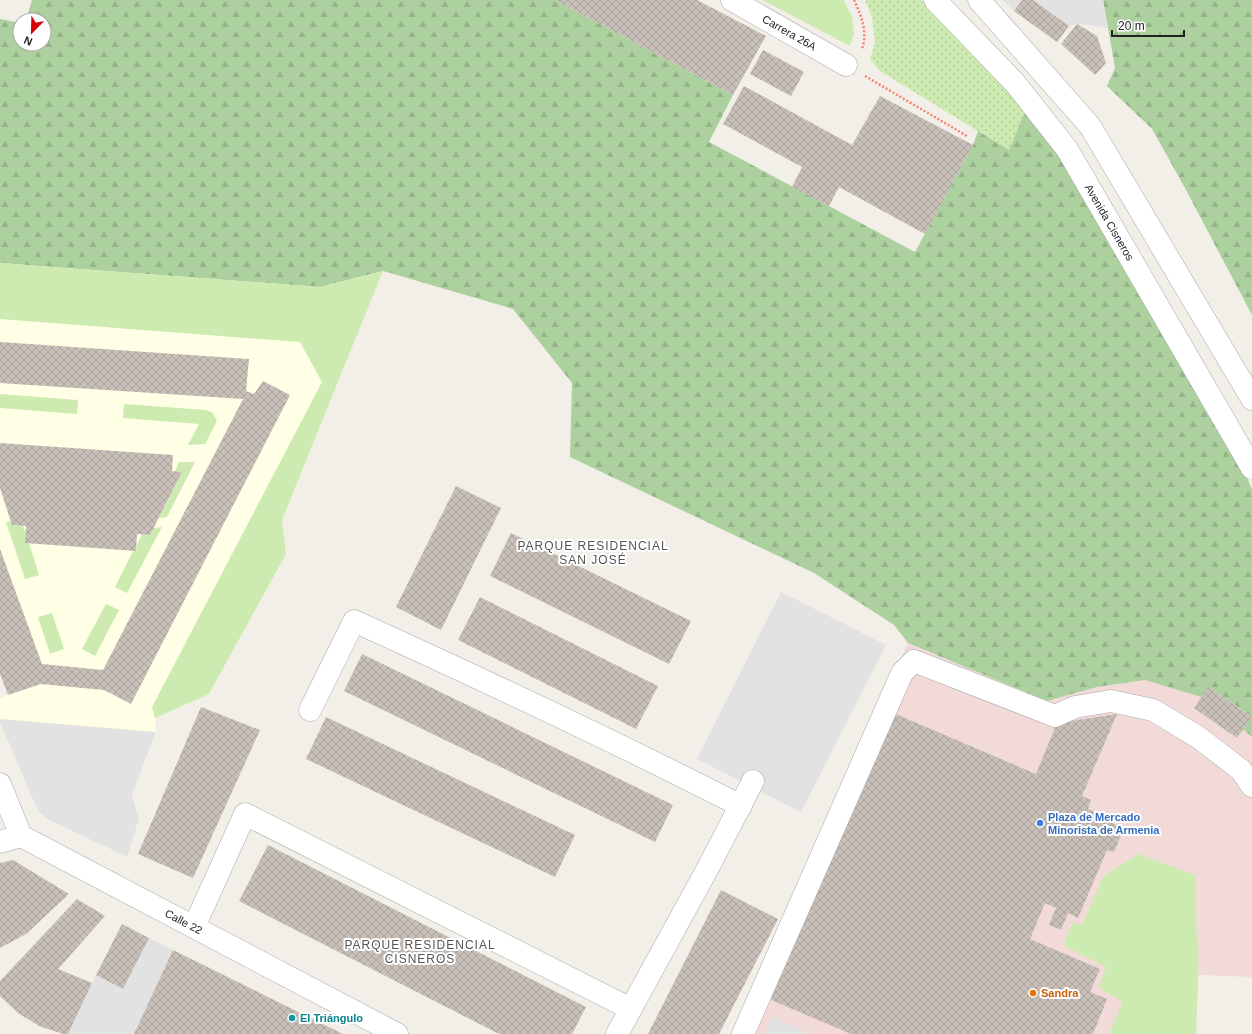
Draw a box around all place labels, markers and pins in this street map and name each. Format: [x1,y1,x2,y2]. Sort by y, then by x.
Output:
place label: Plaza de Mercado Minorista de Armenia [1048,811,1160,836]
marker: Plaza de Mercado Minorista de Armenia [1035,818,1045,828]
place label: Sandra [1041,987,1079,999]
marker: Sandra [1028,988,1038,998]
place label: El Triángulo [300,1012,363,1024]
marker: El Triángulo [287,1013,297,1023]

